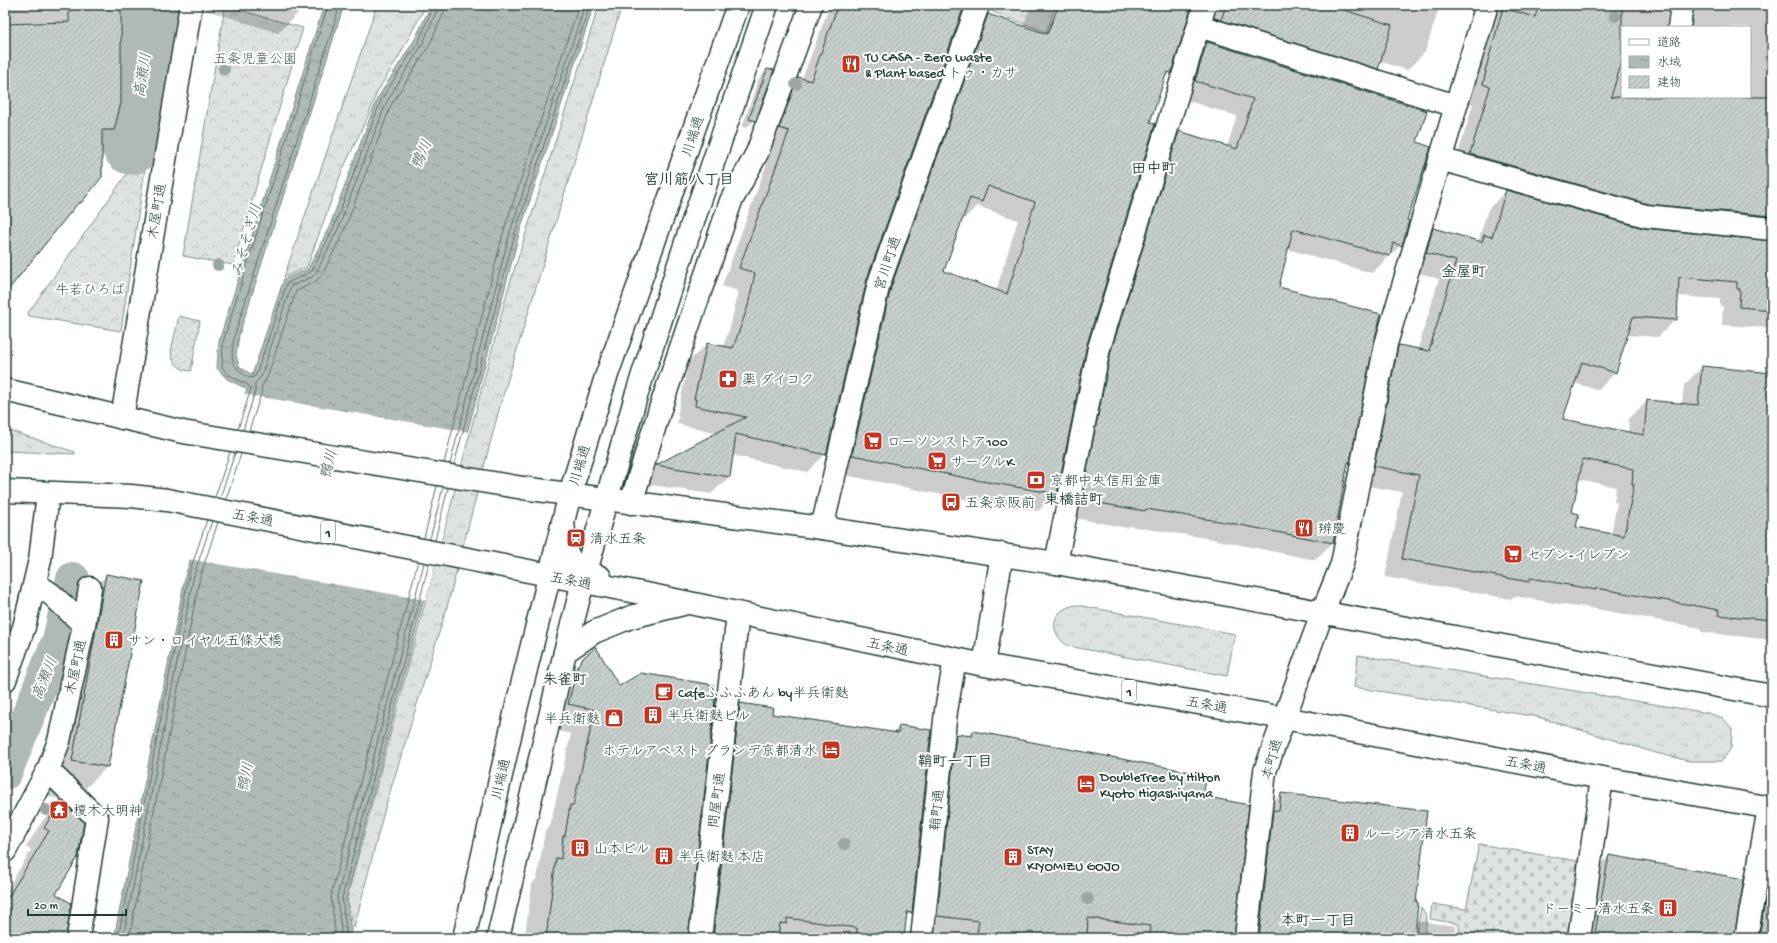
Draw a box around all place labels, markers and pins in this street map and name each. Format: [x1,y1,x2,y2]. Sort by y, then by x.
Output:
place label: TU CASA - Zero waste & Plant based トゥ・カサ [864,50,1018,83]
restaurant icon: TU CASA - Zero waste & Plant based トゥ・カサ [840,53,862,75]
pharmacy icon: 薬 ダイコク [717,368,739,390]
place label: 薬 ダイコク [742,373,814,390]
supermarket icon: ローソンストア100 [862,430,884,452]
place label: ローソンストア100 [887,435,1008,452]
supermarket icon: サークルK [926,450,948,472]
place label: サークルK [951,455,1015,472]
bank icon: 京都中央信用金庫 [1025,469,1047,491]
place label: 京都中央信用金庫 [1050,474,1162,491]
bus stop icon: 五条京阪前 [940,491,962,513]
place label: 五条京阪前 [965,496,1035,513]
restaurant icon: 辨慶 [1293,517,1315,539]
place label: 辨慶 [1318,522,1346,539]
station icon: 清水五条 [565,527,587,549]
place label: 清水五条 [590,532,646,549]
supermarket icon: セブン-イレブン [1502,543,1524,565]
place label: セブン-イレブン [1527,548,1629,565]
building icon: サン・ロイヤル五條大橋 [103,629,125,651]
place label: サン・ロイヤル五條大橋 [128,634,282,651]
cafe icon: Cafeふふふあん by半兵衛麩 [653,681,675,703]
place label: Cafeふふふあん by半兵衛麩 [678,686,848,703]
building icon: 半兵衛麩ビル [642,704,664,726]
shop icon: 半兵衛麩 [603,707,625,729]
place label: 半兵衛麩ビル [667,709,751,726]
place label: 半兵衛麩 [544,712,600,729]
hotel icon: ホテルアベスト グランデ京都清水 [820,739,842,761]
place label: ホテルアベスト グランデ京都清水 [602,744,817,761]
place label: DoubleTree by Hilton Kyoto Higashiyama [1099,770,1220,803]
hotel icon: DoubleTree by Hilton Kyoto Higashiyama [1075,773,1097,795]
temple icon: 榎木大明神 [48,799,70,821]
place label: 榎木大明神 [73,804,143,821]
building icon: ルーシア清水五条 [1339,822,1361,844]
place label: ルーシア清水五条 [1364,827,1477,844]
building icon: 山本ビル [569,837,591,859]
place label: 山本ビル [594,842,650,859]
place label: STAY KIYOMIZU GOJO [1027,843,1120,876]
building icon: 半兵衛麩 本店 [653,845,675,867]
building icon: STAY KIYOMIZU GOJO [1002,846,1024,868]
place label: 半兵衛麩 本店 [678,850,765,867]
building icon: ドーミー清水五条 [1657,897,1679,919]
place label: ドーミー清水五条 [1542,902,1654,919]

